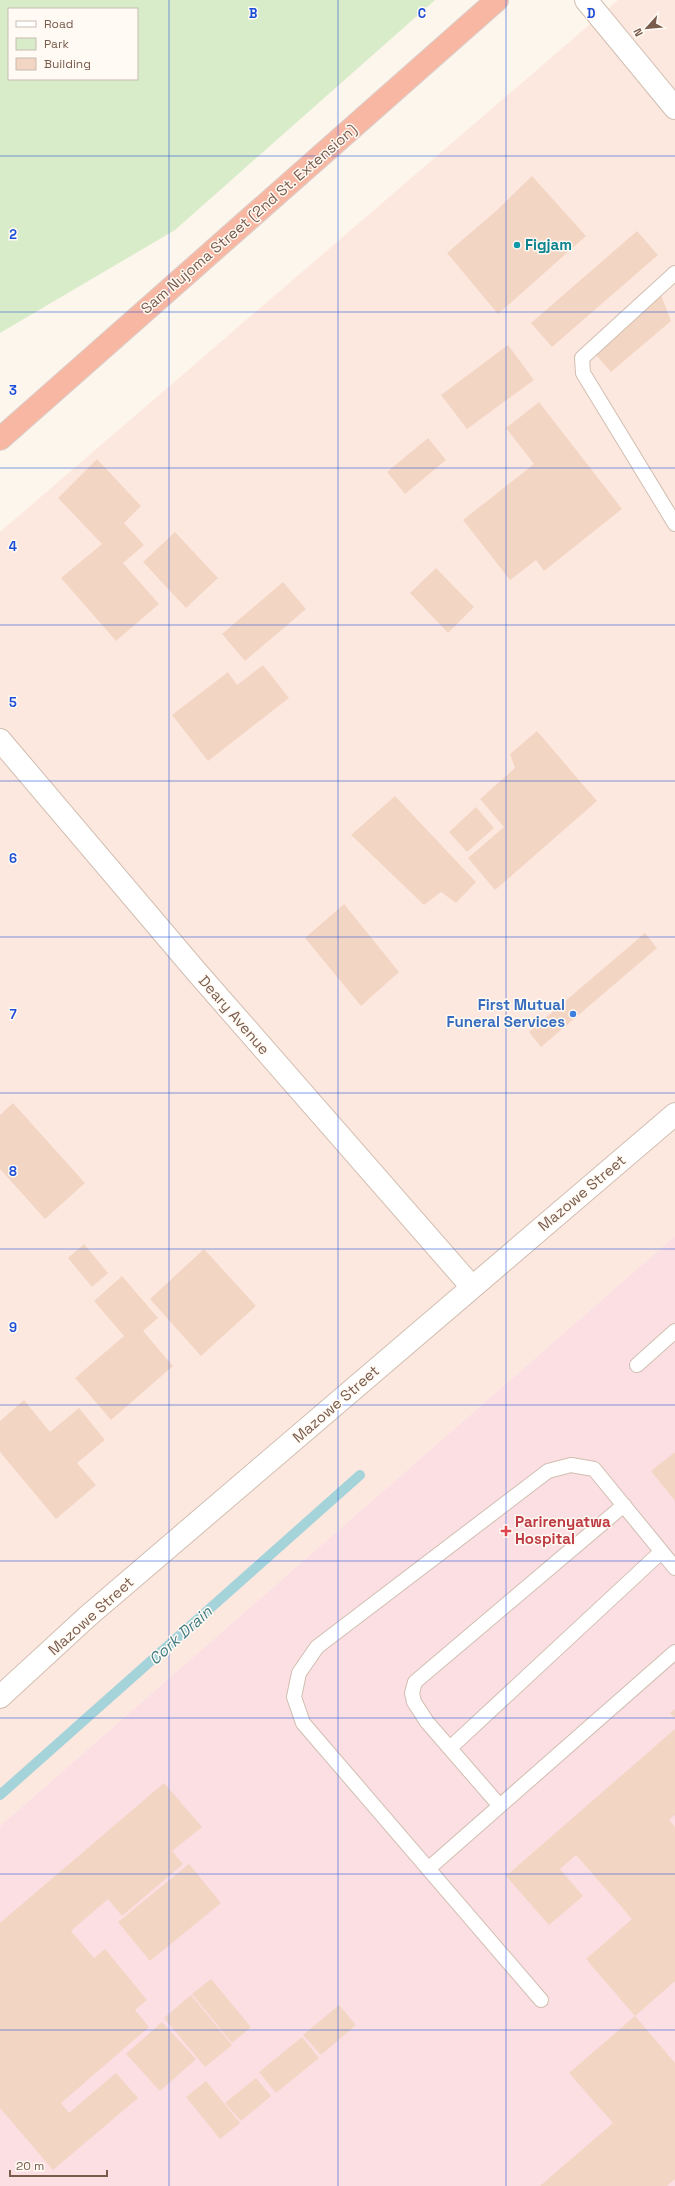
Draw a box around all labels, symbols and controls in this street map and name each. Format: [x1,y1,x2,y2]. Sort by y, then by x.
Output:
text: B [249,5,258,22]
text: C [418,5,426,22]
text: D [587,5,596,22]
legend [8,8,138,80]
north arrow [627,8,667,48]
text: Road [44,16,73,32]
text: N [630,26,646,39]
text: Park [44,36,69,52]
text: Building [44,56,91,72]
street label: Sam Nujoma Street (2nd St. Extension) [137,120,361,318]
text: 2 [9,226,17,243]
place label: Figjam [525,235,572,254]
marker: Figjam [512,240,522,250]
text: 3 [9,382,17,399]
text: 4 [9,538,17,555]
text: 5 [9,694,17,711]
text: 6 [9,850,17,867]
street label: Deary Avenue [195,971,274,1058]
place label: First Mutual Funeral Services [446,995,565,1031]
text: 7 [9,1006,17,1023]
marker: First Mutual Funeral Services [568,1009,578,1019]
street label: Mazowe Street [534,1150,629,1235]
text: 8 [9,1163,17,1180]
text: 9 [9,1319,17,1336]
street label: Mazowe Street [288,1361,383,1446]
place label: Parirenyatwa Hospital [515,1512,611,1548]
marker: Parirenyatwa Hospital [500,1525,512,1537]
street label: Mazowe Street [44,1572,137,1659]
water label: Cork Drain [144,1601,217,1669]
scale bar [10,2152,107,2178]
text: 20 m [16,2158,44,2174]

